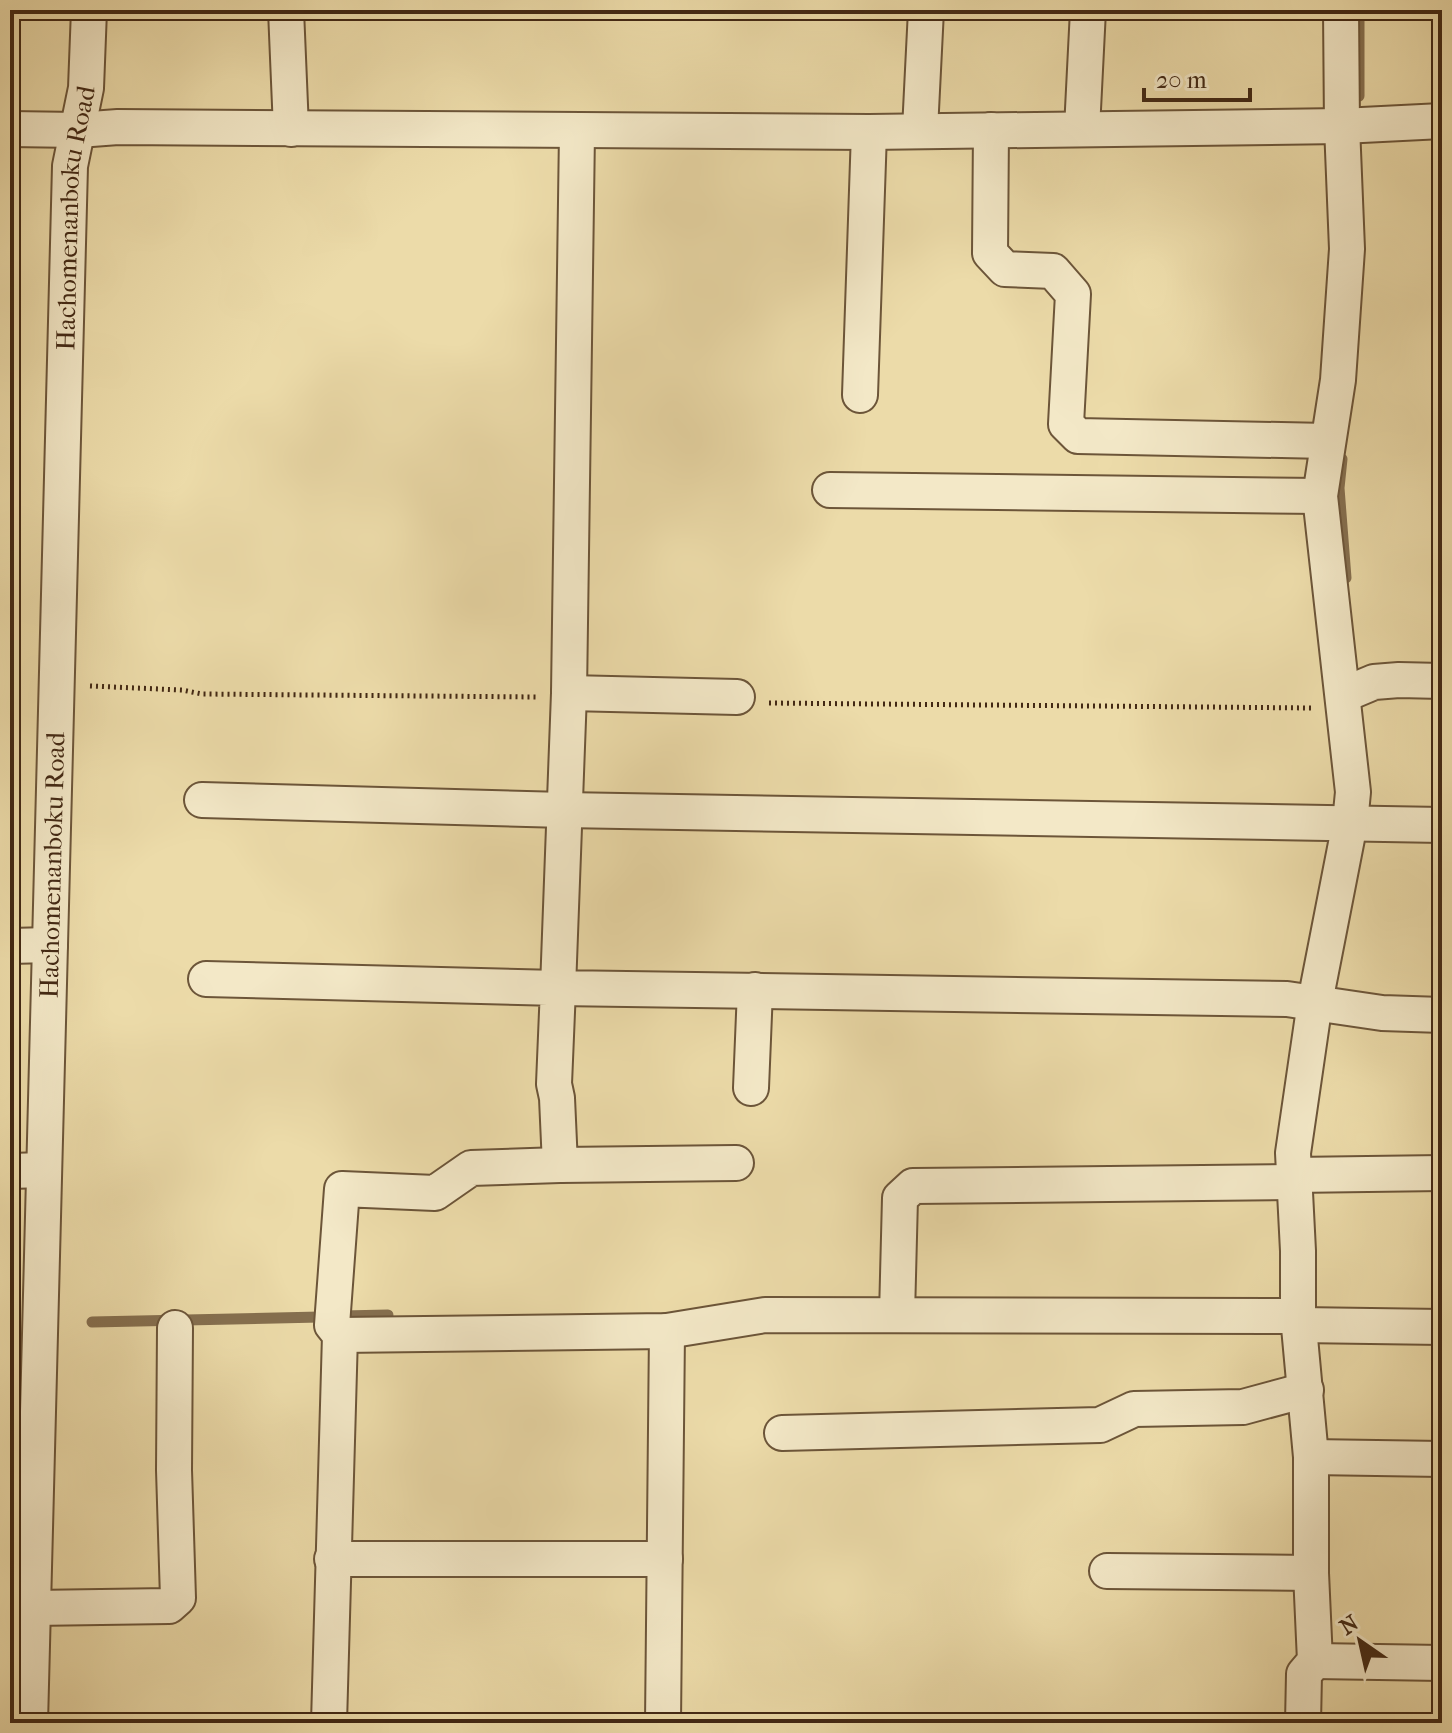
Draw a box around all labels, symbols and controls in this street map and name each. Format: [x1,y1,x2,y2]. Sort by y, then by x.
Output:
scale bar [1144,52,1250,102]
text: 20 m [1156,66,1207,94]
street label: Hachomenanboku Road [50,82,102,351]
street label: Hachomenanboku Road [34,731,71,999]
north arrow [1320,1601,1400,1681]
text: N [1335,1610,1364,1641]

